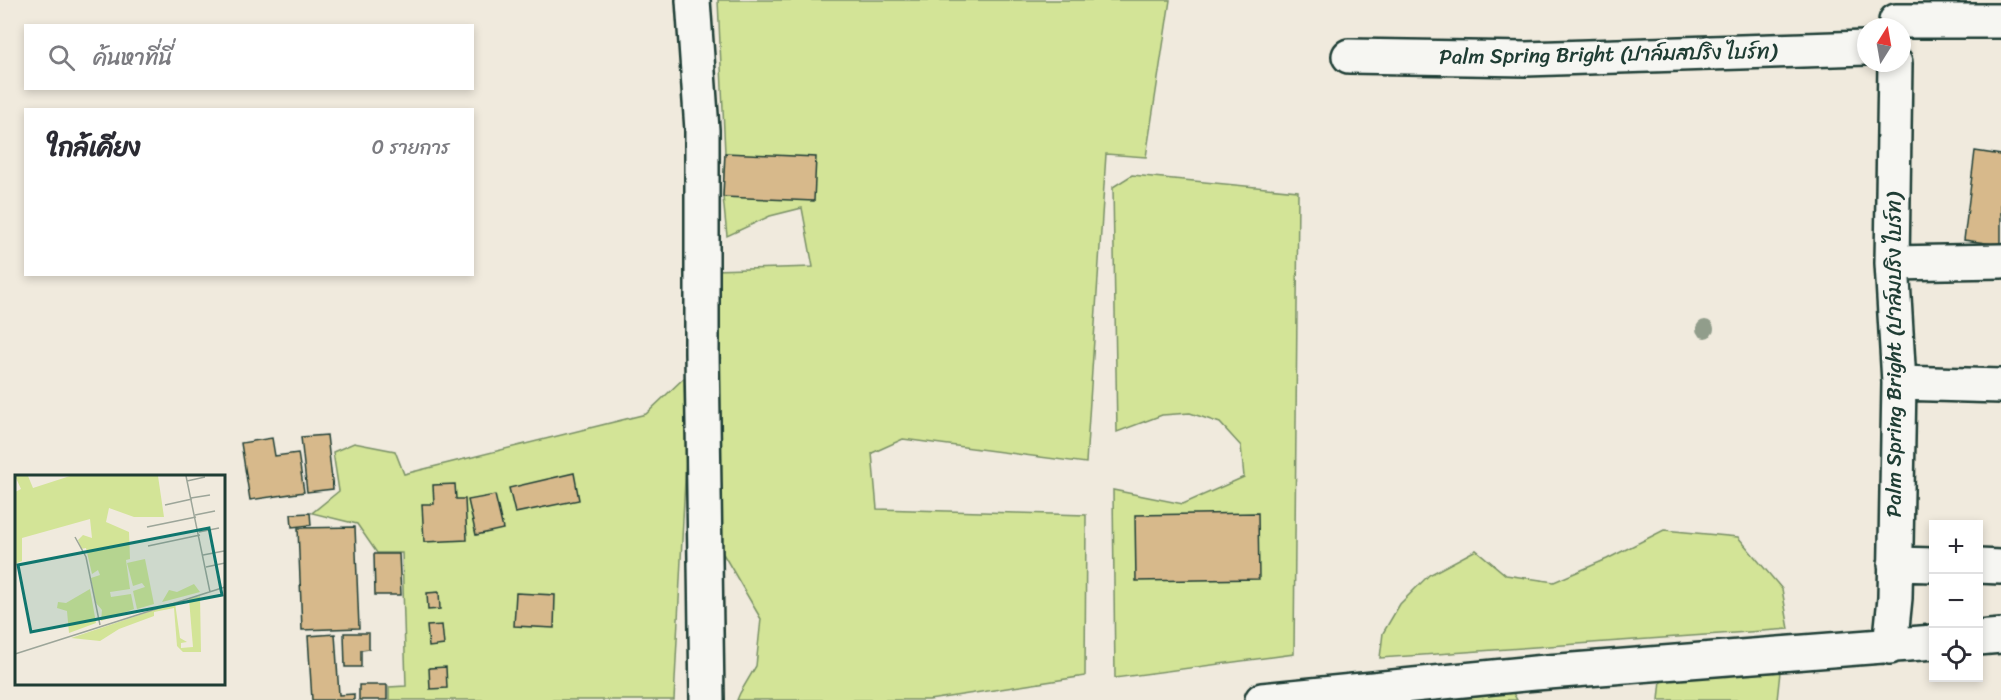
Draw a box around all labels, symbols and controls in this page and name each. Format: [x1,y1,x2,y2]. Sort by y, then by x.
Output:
north arrow [1857,18,1911,72]
search box [24,24,474,90]
street label: Palm Spring Bright (ปาล์มสปริง ไบร์ท) [1439,32,1779,76]
text: ค้นหาที่นี่ [93,38,173,77]
icon: search [45,41,78,74]
text: ใกล้เคียง [48,124,140,170]
text: 0 รายการ [372,130,450,165]
street label: Palm Spring Bright (ปาล์มปริง ไบร์ท) [1875,191,1913,517]
inset map [15,475,225,685]
map controls [1929,520,1983,682]
button: + [1929,520,1983,574]
button: − [1929,574,1983,628]
button: locate [1929,628,1983,682]

